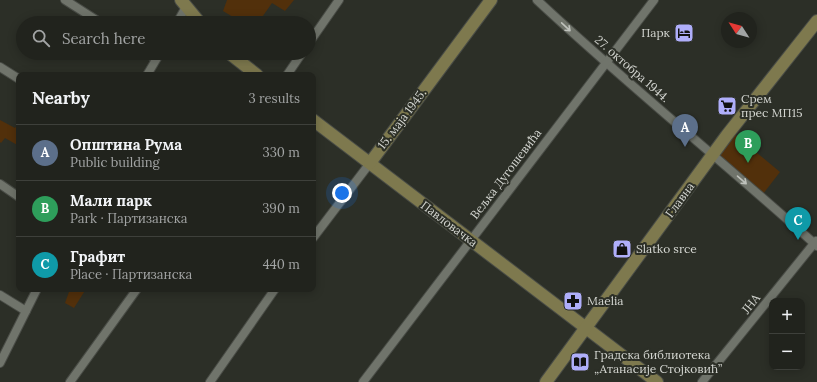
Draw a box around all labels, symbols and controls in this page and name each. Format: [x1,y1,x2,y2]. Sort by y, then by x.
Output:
north arrow [721,12,757,48]
search box [16,16,316,60]
one-way arrow [561,22,571,31]
hotel icon: Парк [673,22,695,44]
place label: Парк [641,25,671,40]
icon: search [30,27,52,49]
text: Search here [62,29,145,48]
street label: 27. октобра 1944. [592,32,673,105]
street label: 15. маја 1945. [374,85,429,152]
text: Nearby [32,87,90,109]
text: 3 results [248,90,300,107]
place label: Срем прес МП15 [741,91,803,120]
supermarket icon: Срем прес МП15 [716,95,738,117]
pin: A [672,114,698,147]
street label: Вељка Дугошевића [467,126,544,222]
pin: B [735,130,761,163]
text: Општина Рума [70,135,182,154]
text: A [41,144,49,161]
text: 330 m [262,144,300,161]
text: Public building [70,154,160,171]
one-way arrow [737,175,747,184]
street label: Главна [662,179,697,220]
your location [332,183,352,203]
text: Мали парк [70,191,152,210]
street label: Павловачка [418,197,481,250]
text: B [41,200,49,217]
text: 390 m [262,200,300,217]
pin: C [785,207,811,240]
text: Park · Партизанска [70,210,187,227]
shop icon: Slatko srce [611,238,633,260]
place label: Slatko srce [636,241,697,256]
text: Графит [70,247,125,266]
text: C [41,256,49,273]
text: 440 m [263,256,300,273]
text: Place · Партизанска [70,266,192,283]
pharmacy icon: Maelia [562,290,584,312]
street label: ЈНА [737,290,763,317]
place label: Maelia [587,293,624,308]
map controls [769,298,805,370]
button: + [769,298,805,334]
button: − [769,334,805,370]
place label: Градска библиотека „Атанасије Стојковић” [594,347,722,376]
library icon: Градска библиотека „Атанасије Стојковић” [569,351,591,373]

